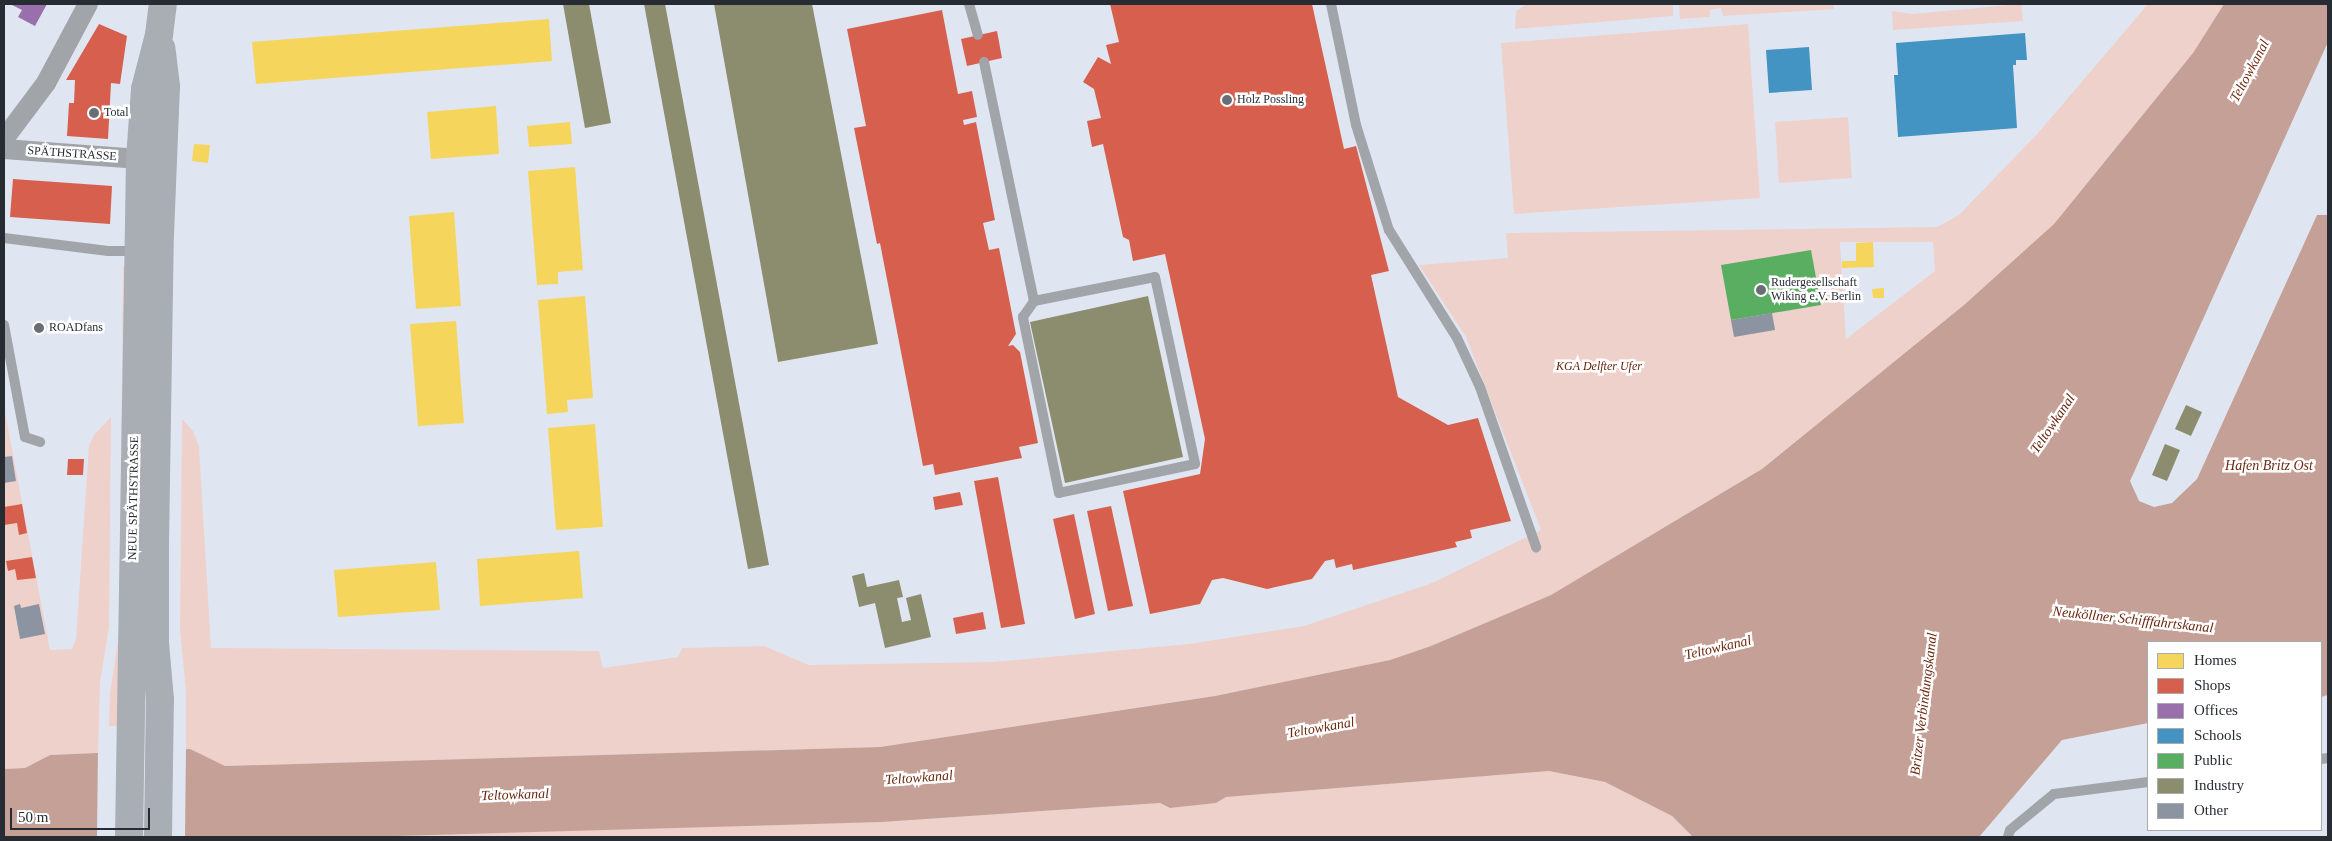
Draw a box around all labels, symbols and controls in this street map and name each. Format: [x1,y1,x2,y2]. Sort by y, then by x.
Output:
water label: Teltowkanal [2227,37,2273,105]
place label: Holz Possling [1237,93,1304,107]
marker: Holz Possling [1221,94,1233,106]
place label: Total [104,106,128,120]
marker: Total [88,107,100,119]
street label: SPÄTHSTRASSE [27,144,117,164]
place label: Rudergesellschaft Wiking e.V. Berlin [1771,276,1861,304]
marker: Rudergesellschaft Wiking e.V. Berlin [1755,284,1767,296]
place label: ROADfans [49,321,103,335]
marker: ROADfans [33,322,45,334]
park label: KGA Delfter Ufer [1556,360,1642,374]
water label: Teltowkanal [2027,391,2079,457]
street label: NEUE SPÄTHSTRASSE [126,436,142,560]
water label: Hafen Britz Ost [2225,458,2313,474]
water label: Neuköllner Schifffahrtskanal [2052,603,2214,637]
water label: Teltowkanal [1683,632,1753,664]
water label: Britzer Verbindungskanal [1907,632,1941,776]
legend [2147,641,2322,831]
text: Homes [2194,652,2237,668]
text: Shops [2194,677,2231,693]
text: Offices [2194,702,2238,718]
water label: Teltowkanal [1286,714,1356,742]
text: Schools [2194,727,2242,743]
text: Public [2194,752,2232,768]
water label: Teltowkanal [885,767,953,789]
text: Industry [2194,777,2244,793]
water label: Teltowkanal [481,785,549,805]
scale bar [12,798,152,830]
text: Other [2194,802,2228,818]
text: 50 m [18,809,48,825]

